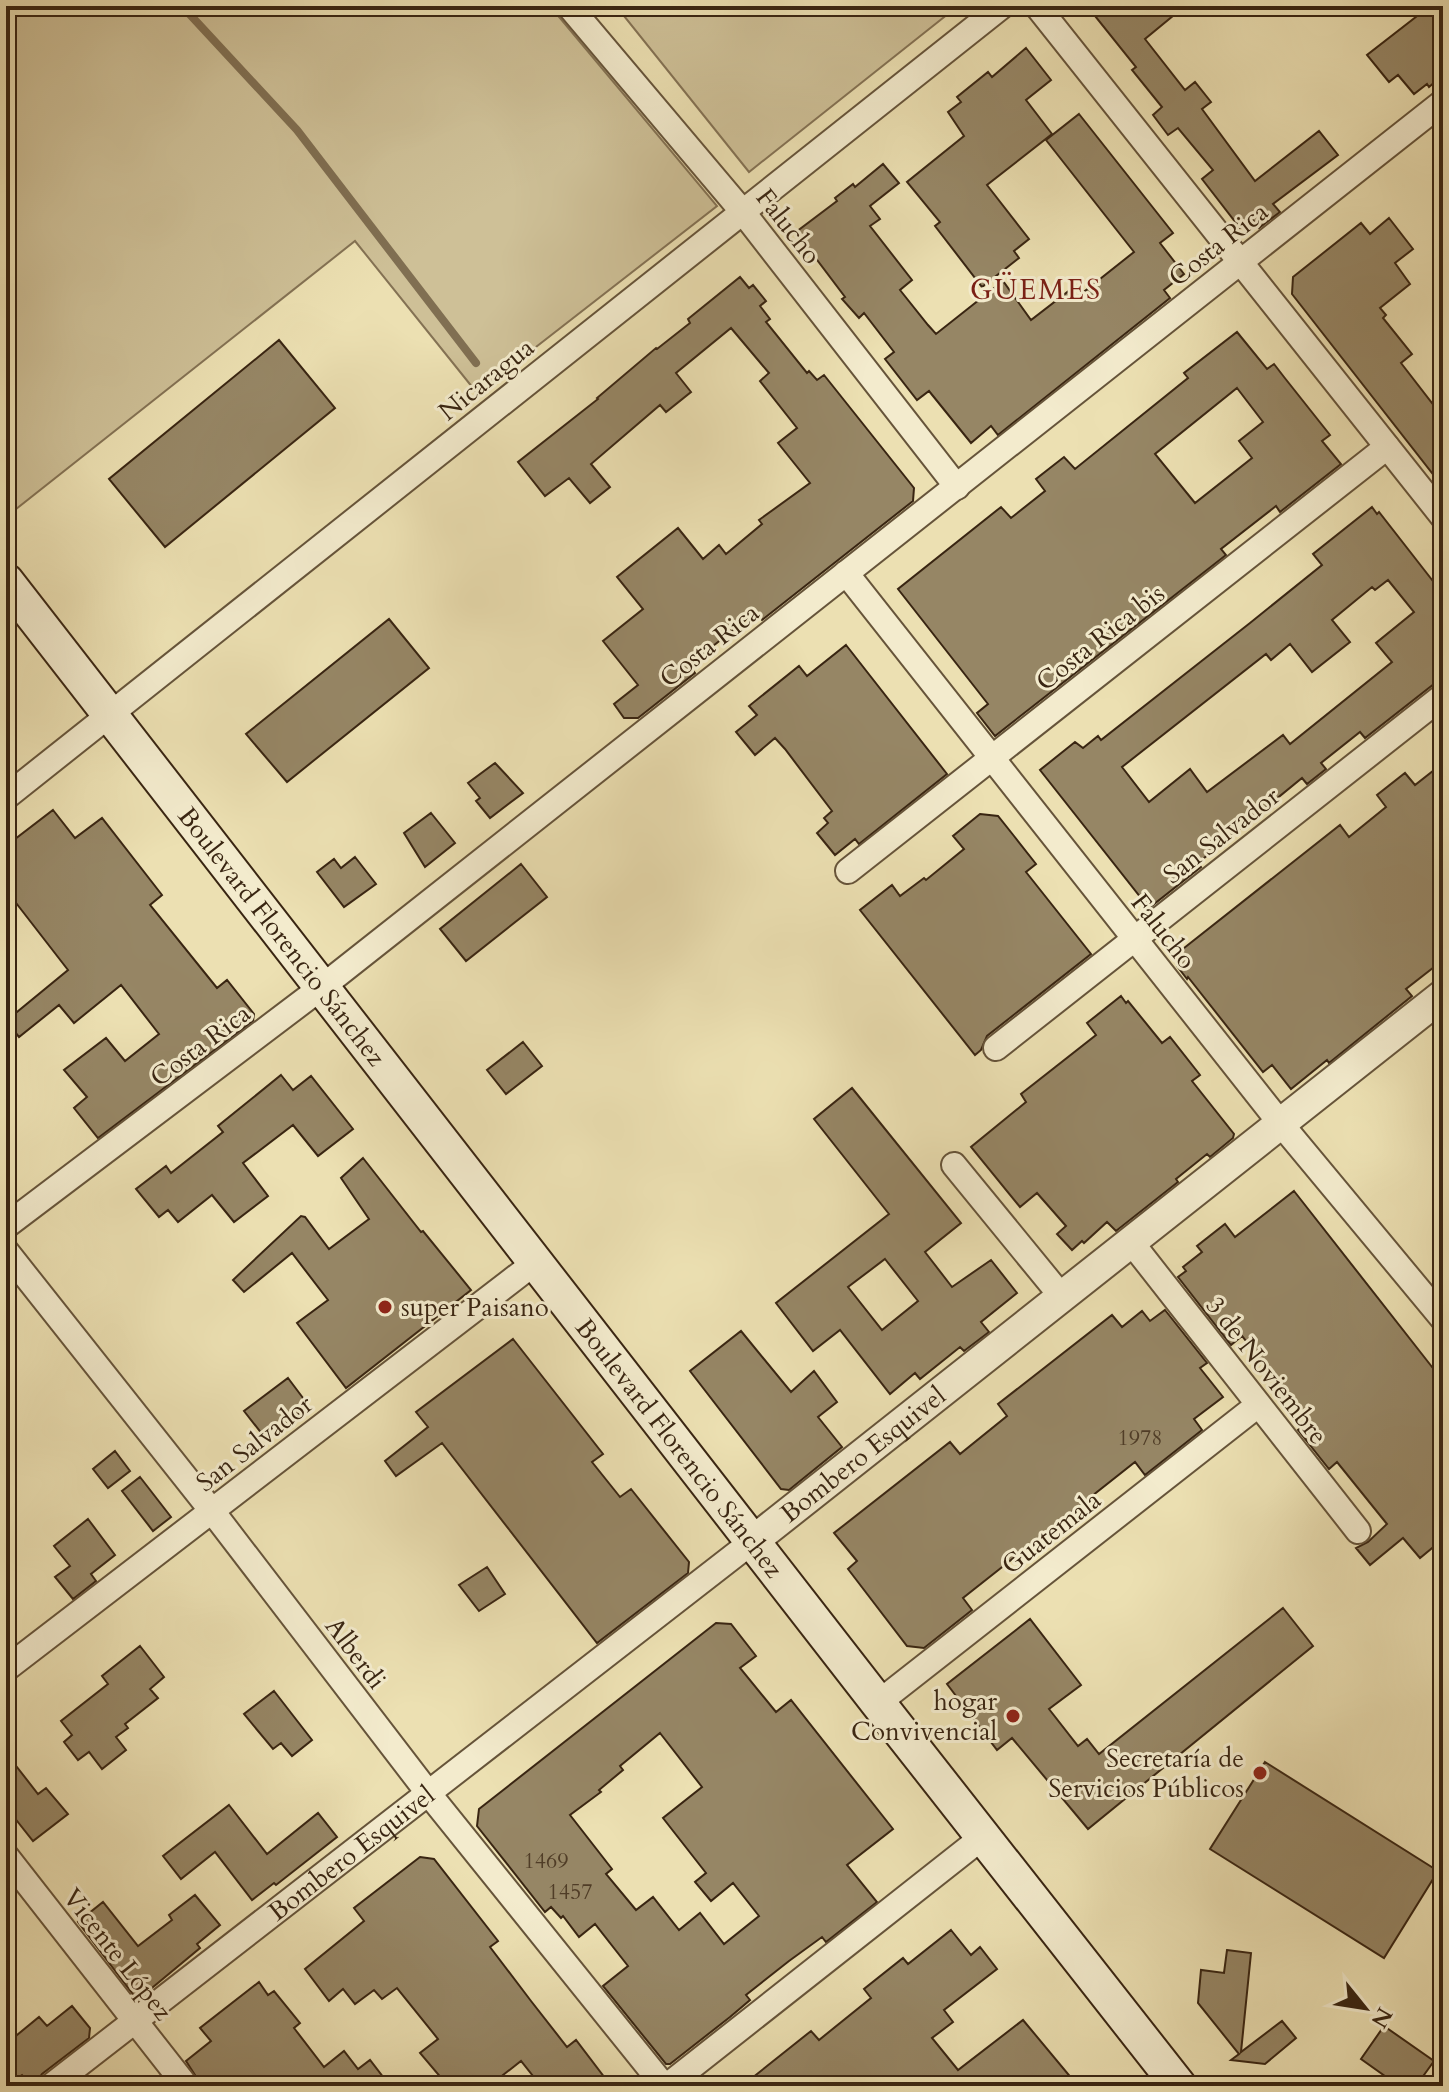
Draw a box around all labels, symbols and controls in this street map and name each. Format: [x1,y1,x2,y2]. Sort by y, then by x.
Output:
street label: Falucho [748,181,829,271]
street label: Costa Rica [1161,194,1275,294]
district label: GÜEMES [970,271,1102,309]
street label: Nicaragua [431,330,541,429]
street label: Costa Rica bis [1029,576,1172,699]
street label: Costa Rica [652,595,766,695]
street label: San Salvador [1156,779,1287,892]
street label: Boulevard Florencio Sánchez [170,800,394,1074]
street label: Falucho [1123,886,1204,976]
street label: Costa Rica [143,996,258,1095]
street label: 3 de Noviembre [1198,1289,1335,1451]
place label: super Paisano [401,1290,549,1325]
marker: super Paisano [376,1298,394,1316]
street label: Boulevard Florencio Sánchez [568,1311,792,1585]
street label: Bombero Esquivel [773,1378,953,1531]
street label: San Salvador [189,1387,320,1500]
house number: 1978 [1117,1423,1163,1453]
street label: Guatemala [994,1483,1108,1582]
street label: Alberdi [317,1610,394,1696]
place label: hogar Convivencial [851,1684,998,1749]
marker: hogar Convivencial [1004,1707,1022,1725]
place label: Secretaría de Servicios Públicos [1048,1741,1244,1806]
marker: Secretaría de Servicios Públicos [1251,1764,1269,1782]
street label: Bombero Esquivel [261,1777,442,1929]
house number: 1469 [523,1846,569,1876]
house number: 1457 [547,1877,593,1907]
street label: Vicente López [55,1881,181,2028]
north arrow [1325,1968,1405,2048]
text: N [1364,2002,1399,2033]

